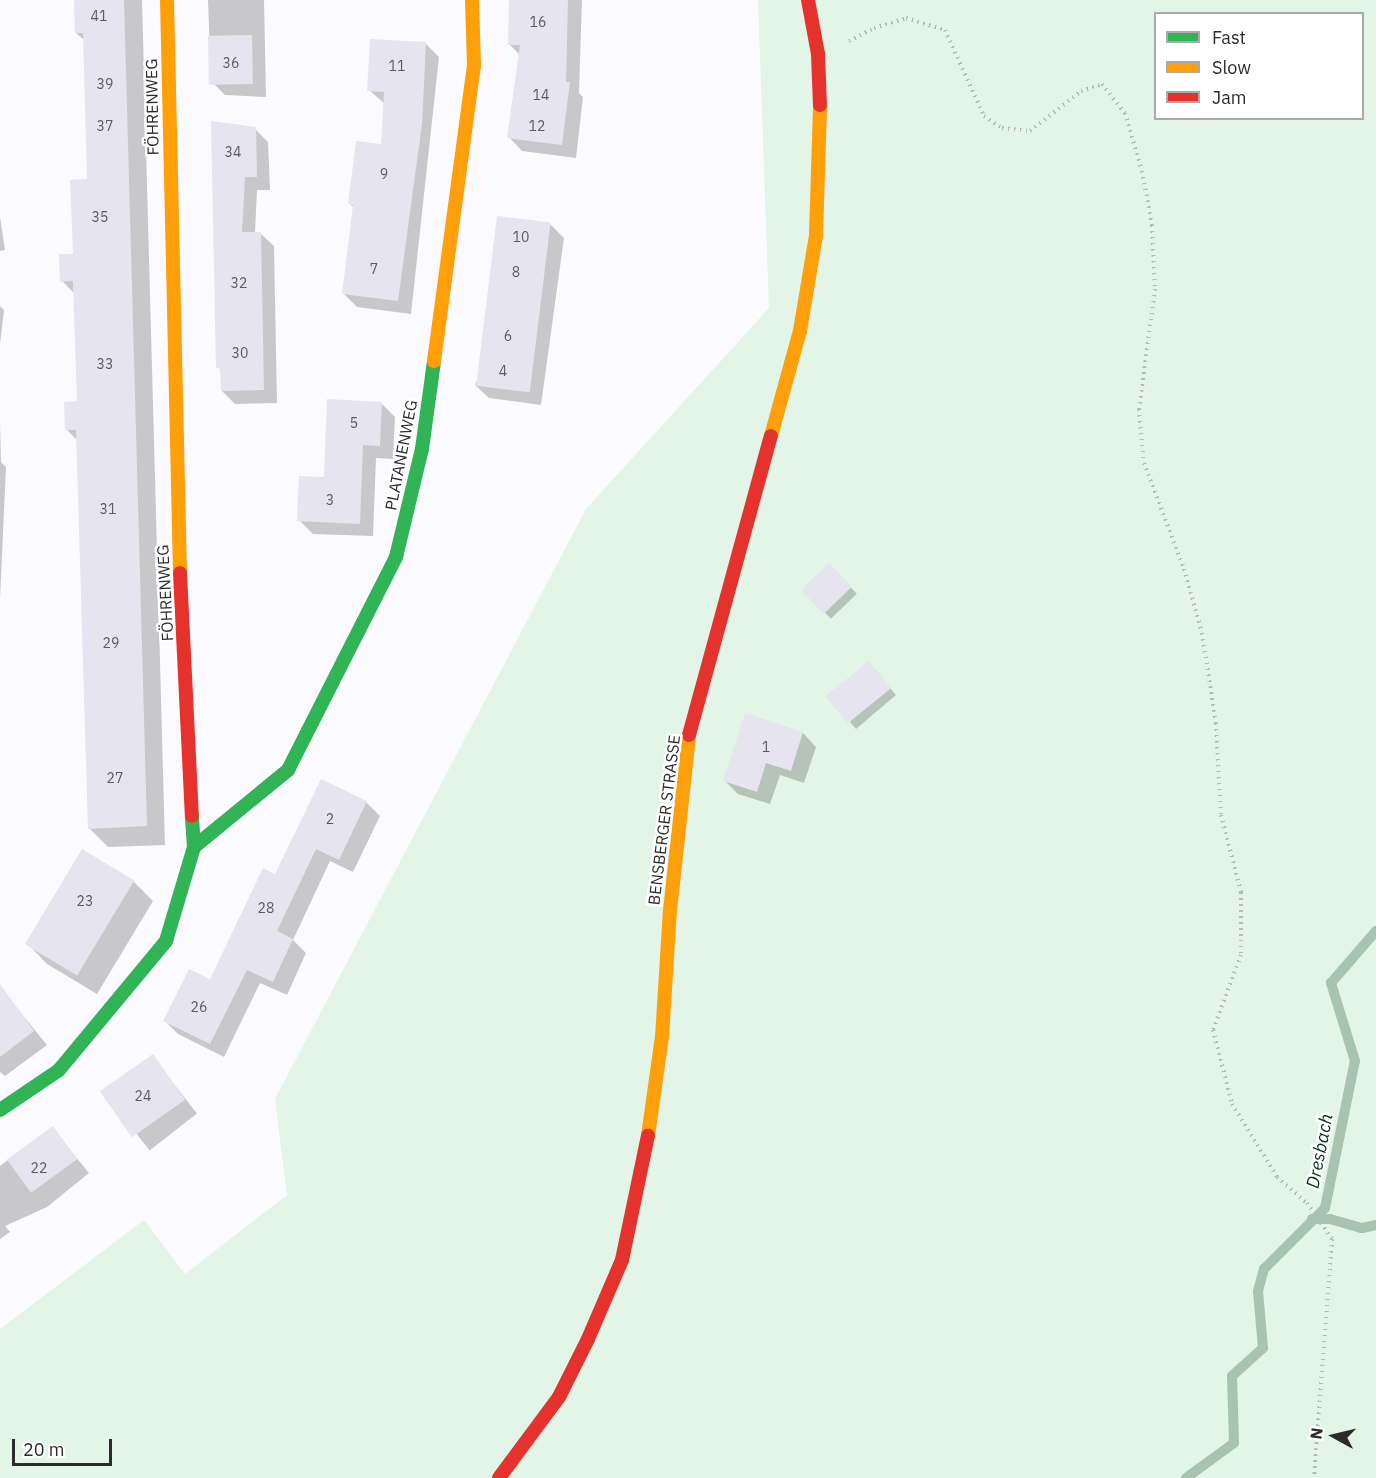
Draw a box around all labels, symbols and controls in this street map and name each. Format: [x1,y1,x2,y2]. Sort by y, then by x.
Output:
house number: 41 [91,8,107,24]
legend [1154,12,1364,120]
house number: 16 [530,14,546,30]
text: Fast [1212,26,1246,49]
house number: 36 [223,55,239,71]
text: Slow [1212,56,1251,79]
street label: FÖHRENWEG [142,58,162,156]
house number: 11 [389,58,405,74]
house number: 39 [97,76,113,92]
text: Jam [1212,86,1247,109]
house number: 14 [533,87,549,103]
house number: 37 [97,118,113,134]
house number: 12 [529,118,545,134]
house number: 34 [225,144,241,160]
house number: 9 [380,166,388,182]
house number: 35 [92,209,108,225]
house number: 10 [513,229,529,245]
house number: 7 [370,261,378,277]
house number: 8 [512,264,520,280]
house number: 32 [231,275,247,291]
house number: 6 [504,328,512,344]
house number: 30 [232,345,248,361]
house number: 33 [97,356,113,372]
house number: 4 [499,363,507,379]
street label: PLATANENWEG [381,398,421,512]
house number: 5 [350,415,358,431]
house number: 3 [326,492,334,508]
house number: 31 [100,501,116,517]
street label: FÖHRENWEG [153,544,177,642]
house number: 29 [103,635,119,651]
street label: BENSBERGER STRASSE [644,734,684,906]
house number: 1 [762,739,770,755]
house number: 27 [107,770,123,786]
house number: 2 [326,811,334,827]
house number: 23 [77,893,93,909]
house number: 28 [258,900,274,916]
house number: 26 [191,999,207,1015]
house number: 24 [135,1088,151,1104]
water label: Dresbach [1302,1112,1338,1190]
house number: 22 [31,1160,47,1176]
north arrow [1304,1406,1364,1466]
text: N [1305,1426,1327,1441]
scale bar [15,1427,116,1465]
text: 20 m [23,1438,65,1461]

